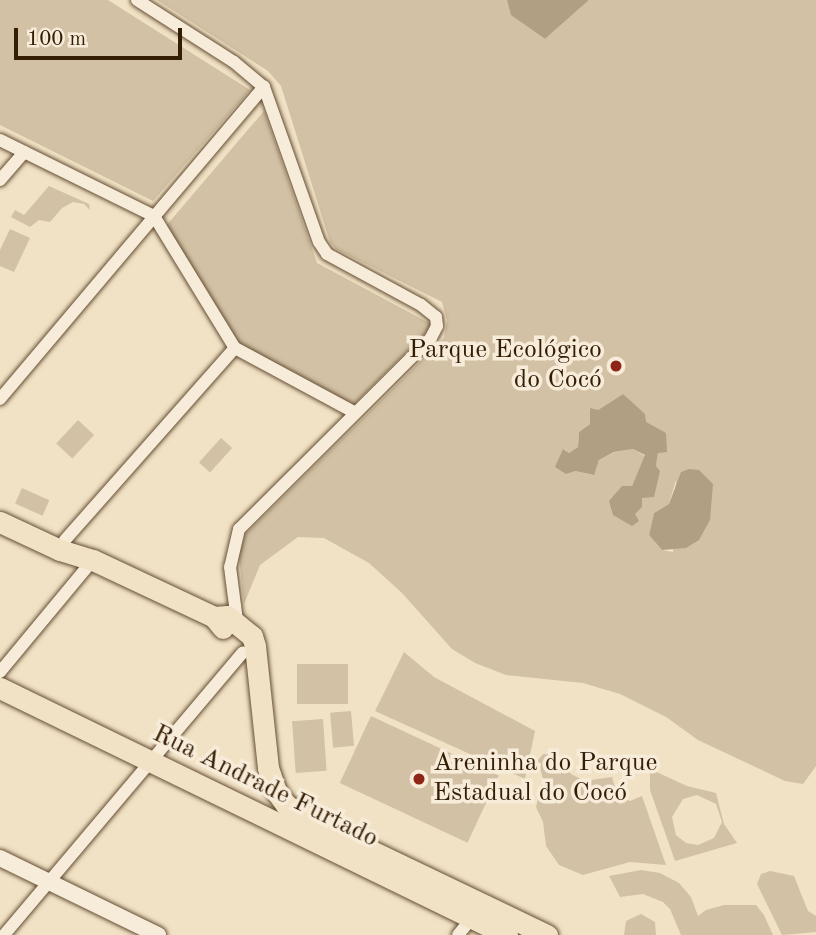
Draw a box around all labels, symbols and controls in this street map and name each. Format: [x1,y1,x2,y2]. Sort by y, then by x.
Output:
scale bar [18,14,186,58]
text: 100 m [27,29,86,50]
place label: Parque Ecológico do Cocó [408,335,602,396]
marker: Parque Ecológico do Cocó [608,358,624,374]
street label: Rua Andrade Furtado [147,719,383,855]
place label: Areninha do Parque Estadual do Cocó [433,748,658,810]
marker: Areninha do Parque Estadual do Cocó [411,771,427,787]

